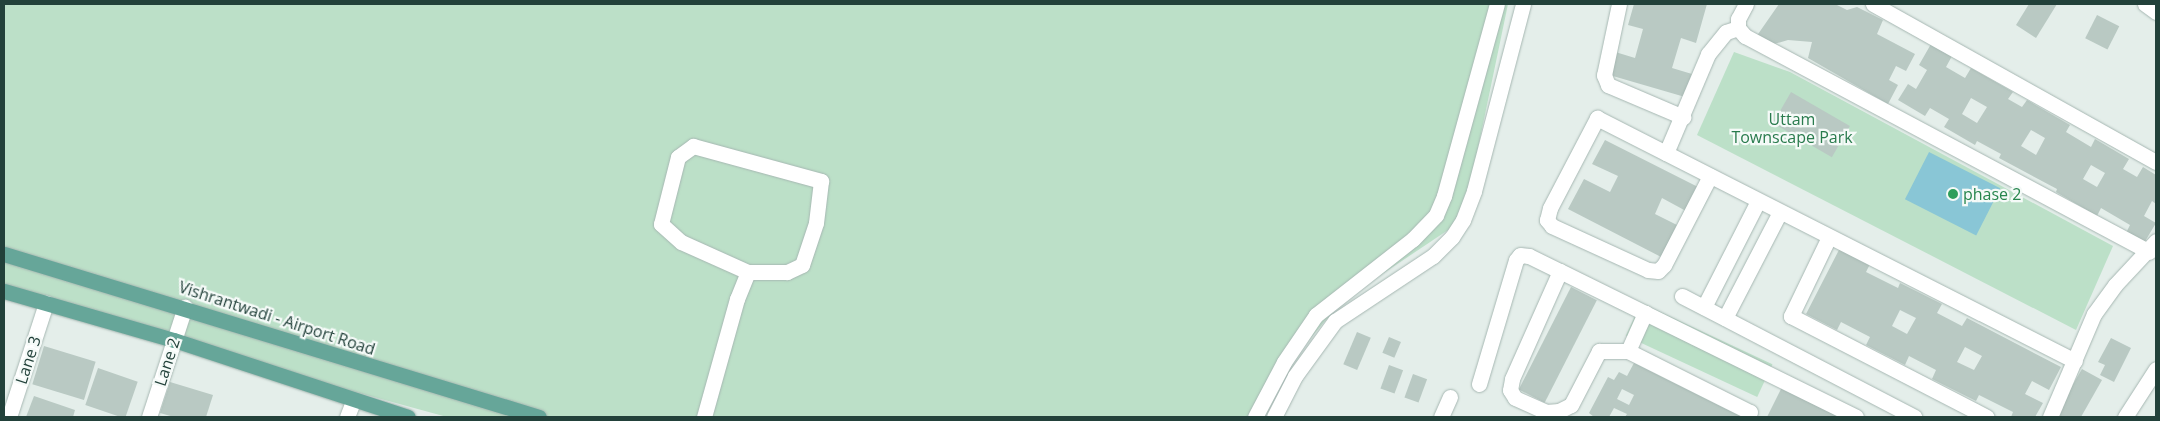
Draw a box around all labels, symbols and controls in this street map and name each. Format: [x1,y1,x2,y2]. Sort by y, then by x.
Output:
park label: Uttam Townscape Park [1731,109,1853,147]
place label: phase 2 [1963,184,2021,204]
marker: phase 2 [1947,188,1959,200]
street label: Vishrantwadi - Airport Road [176,277,378,359]
street label: Lane 3 [11,334,45,386]
street label: Lane 2 [150,336,184,388]

